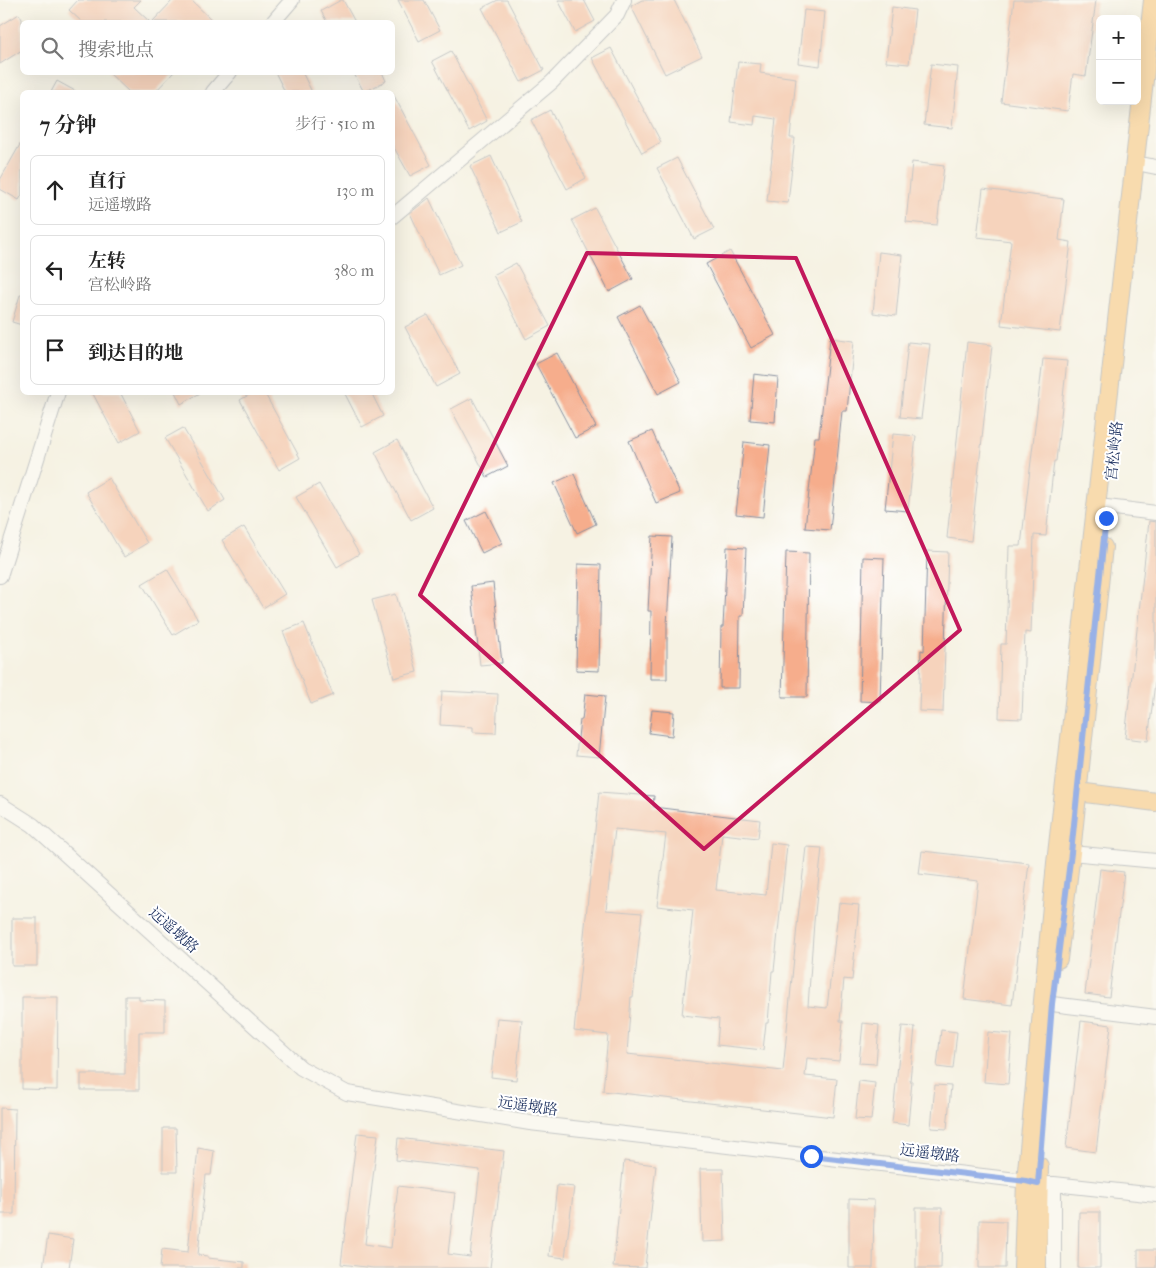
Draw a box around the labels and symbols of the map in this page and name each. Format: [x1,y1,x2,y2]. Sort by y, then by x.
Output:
street label: 宫松岭路 [1102,420,1126,482]
route end [1095,507,1118,530]
street label: 远遥墩路 [146,903,202,957]
street label: 远遥墩路 [497,1093,559,1119]
street label: 远遥墩路 [899,1140,961,1166]
route start [800,1145,823,1168]

